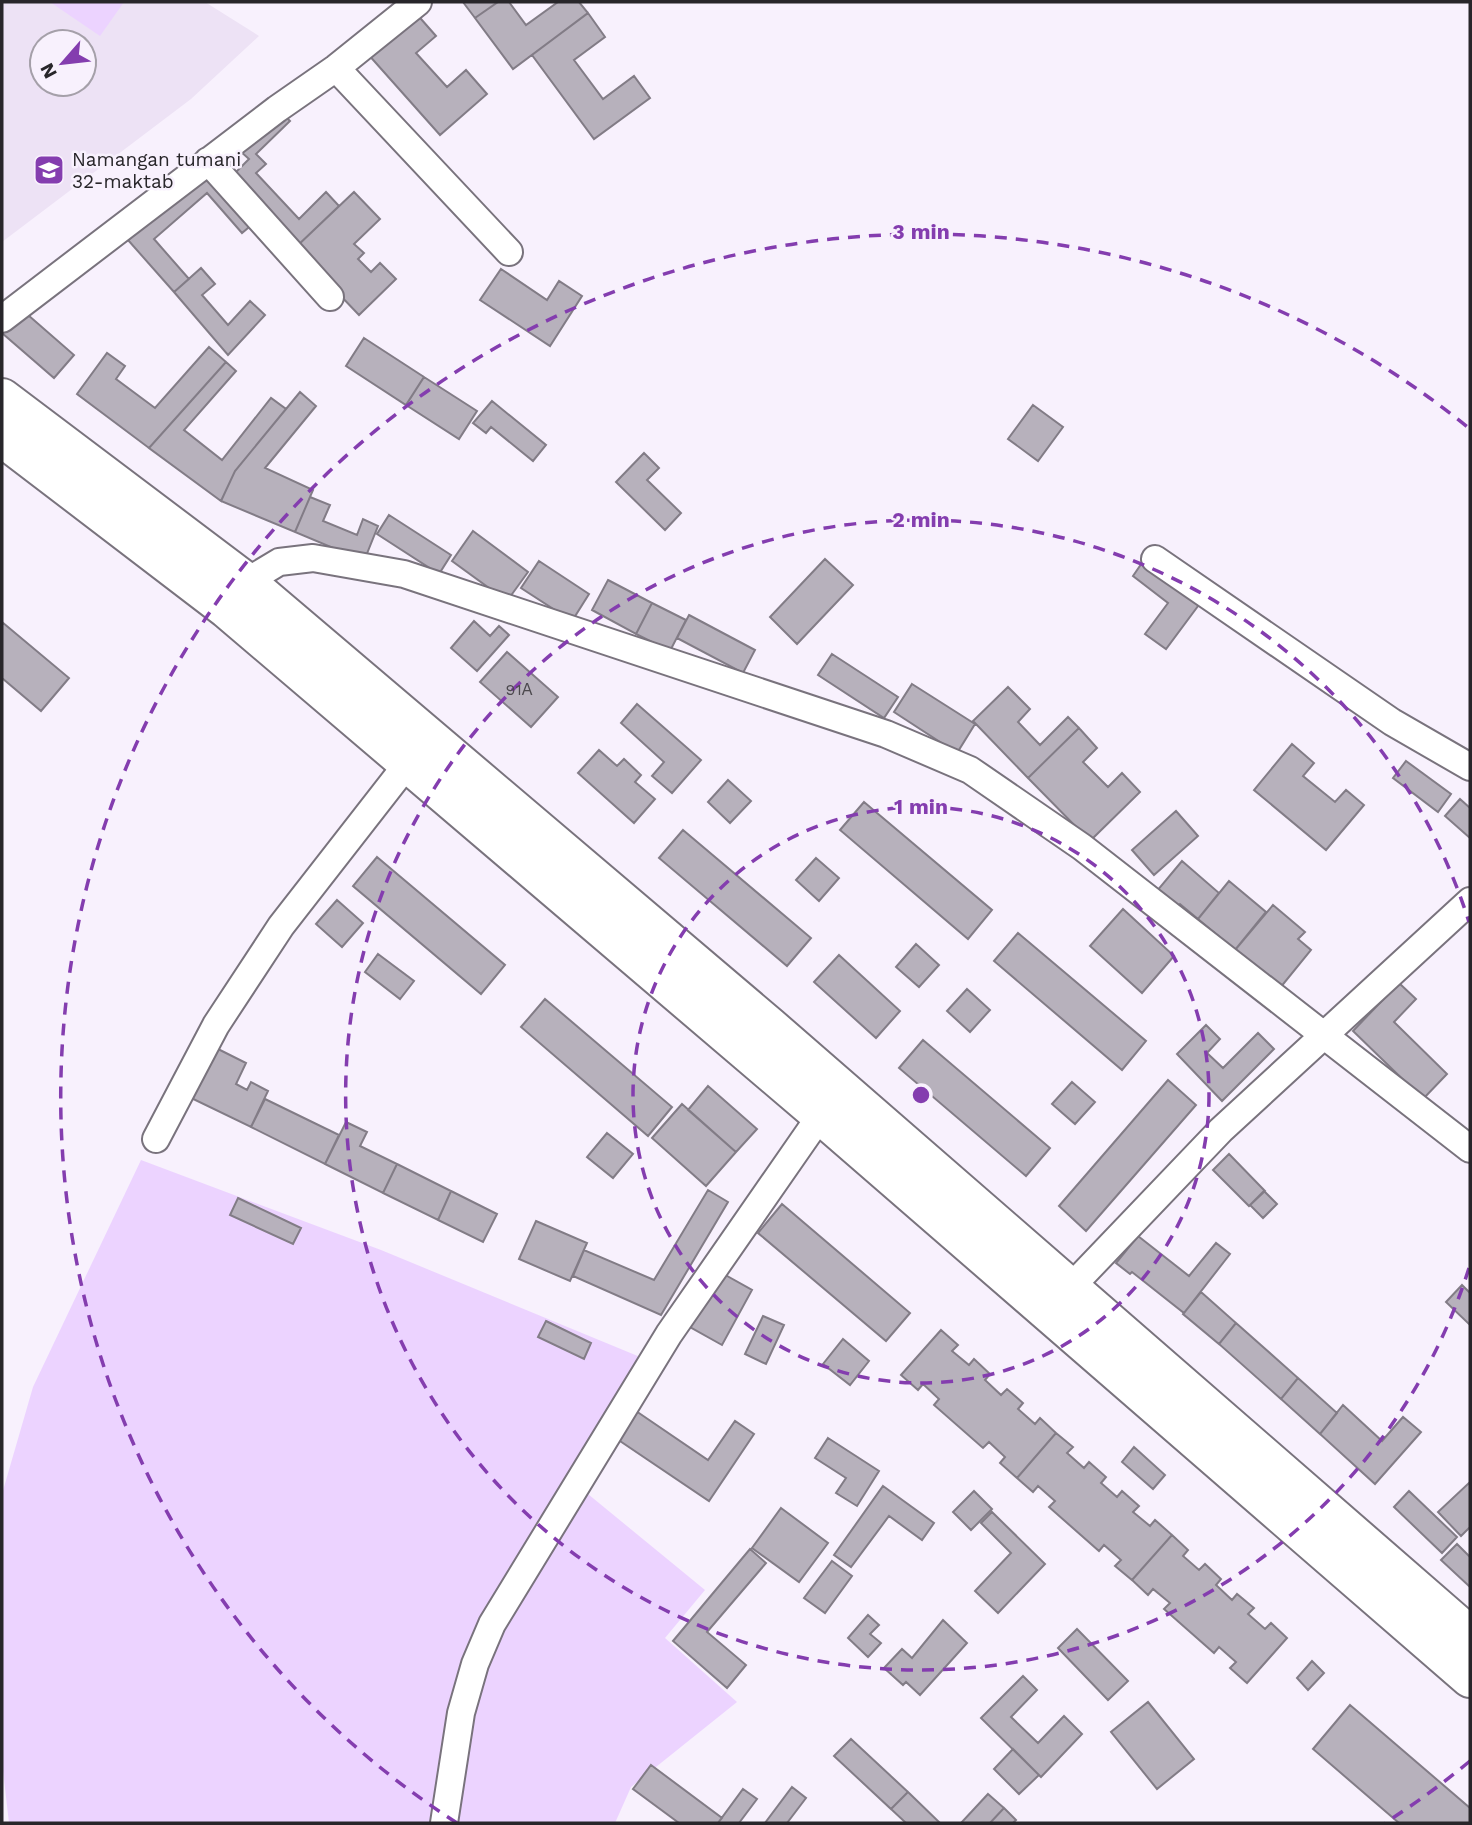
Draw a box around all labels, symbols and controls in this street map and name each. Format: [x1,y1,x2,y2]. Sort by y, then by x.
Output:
north arrow [28,28,98,98]
text: N [35,59,62,82]
place label: Namangan tumani 32-maktab [72,148,241,193]
school or university icon: Namangan tumani 32-maktab [32,153,66,187]
text: 3 min [892,219,950,244]
text: 2 min [892,507,950,532]
house number: 91А [506,680,533,699]
text: 1 min [894,794,948,819]
centre of rings [909,1083,933,1107]

